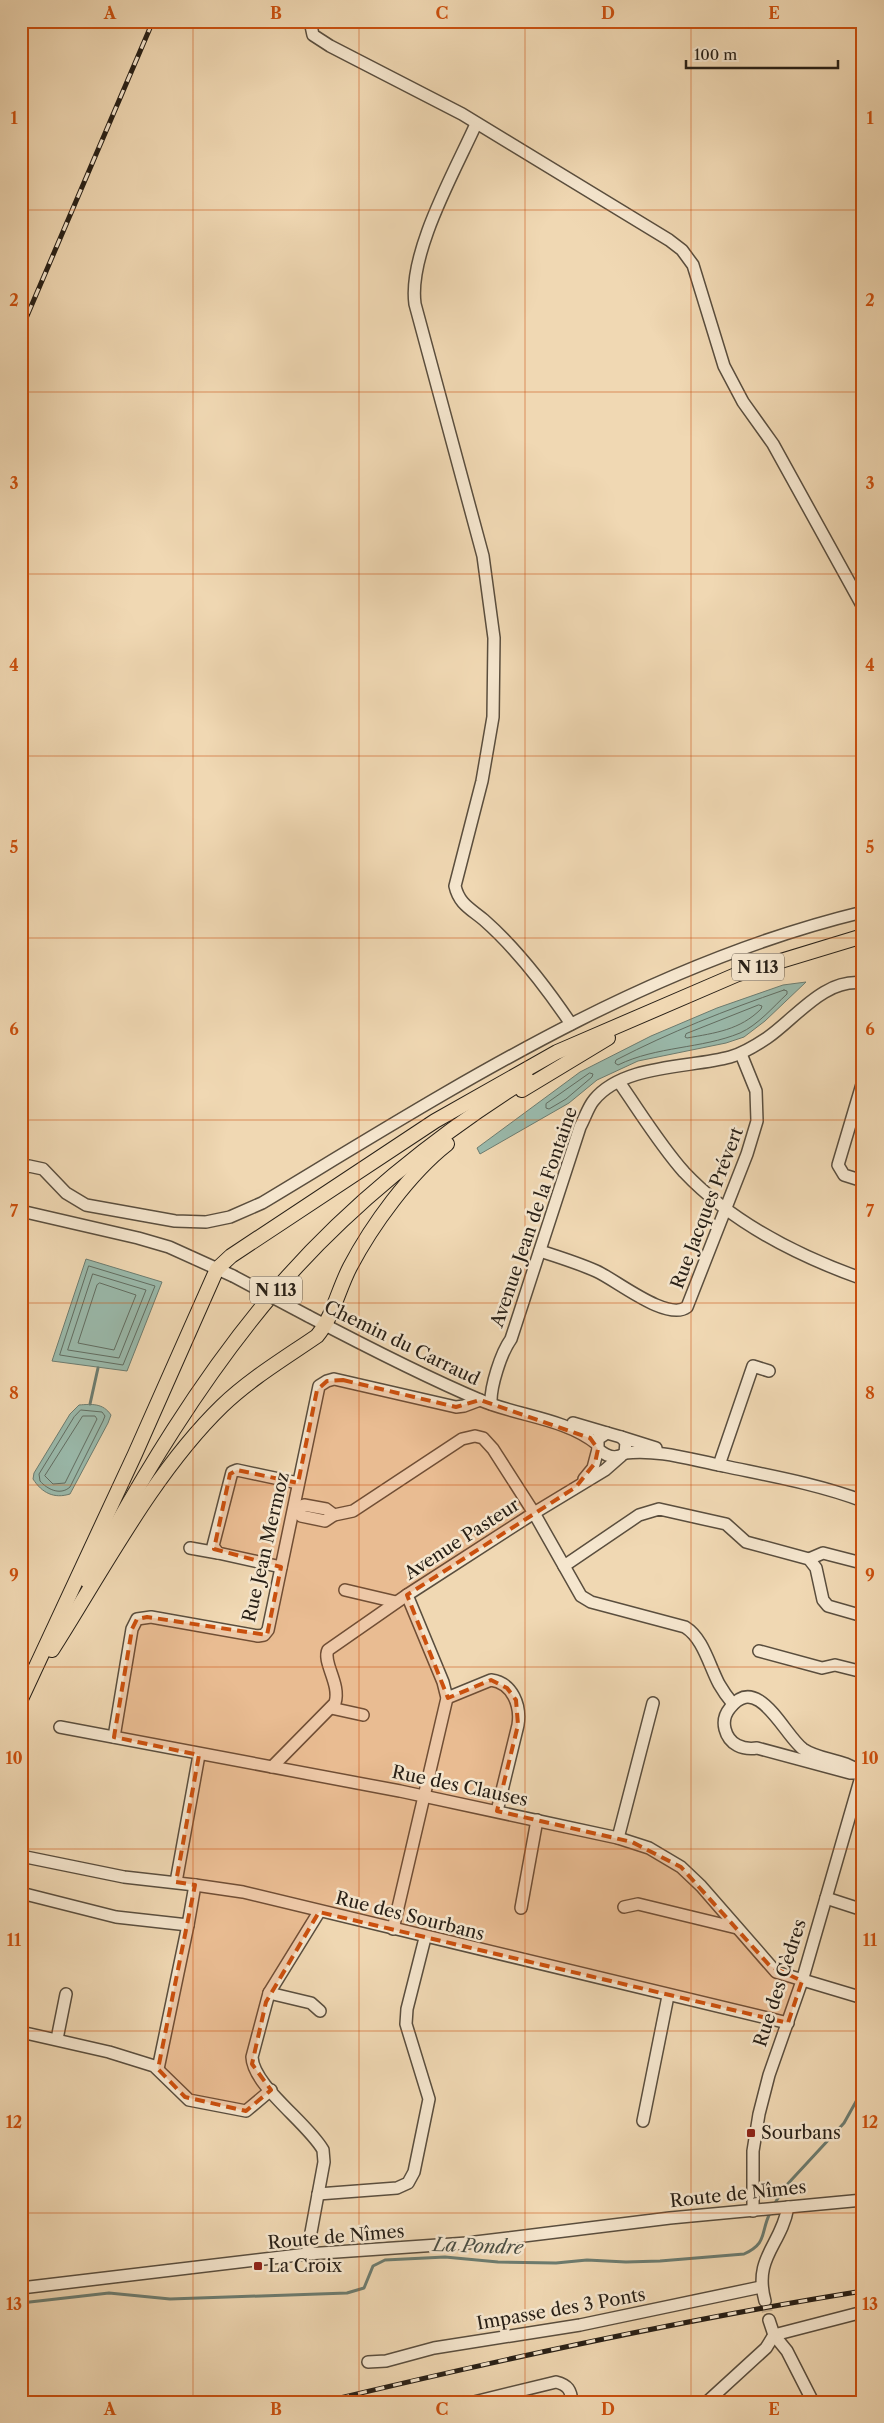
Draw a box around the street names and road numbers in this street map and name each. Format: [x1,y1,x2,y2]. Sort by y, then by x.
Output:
road number: N 113 [732,954,784,980]
street label: Avenue Jean de la Fontaine [486,1104,582,1331]
street label: Rue Jacques Prévert [666,1124,748,1292]
road number: N 113 [250,1276,302,1304]
street label: Chemin du Carraud [321,1296,483,1390]
street label: Rue Jean Mermoz [238,1470,294,1624]
street label: Avenue Pasteur [400,1493,524,1585]
street label: Rue des Clauses [390,1761,530,1811]
street label: Rue des Sourbans [333,1887,487,1945]
street label: Rue des Cèdres [749,1916,811,2050]
street label: Route de Nîmes [669,2176,807,2212]
street label: Route de Nîmes [267,2220,405,2254]
street label: Impasse des 3 Ponts [475,2283,647,2335]

